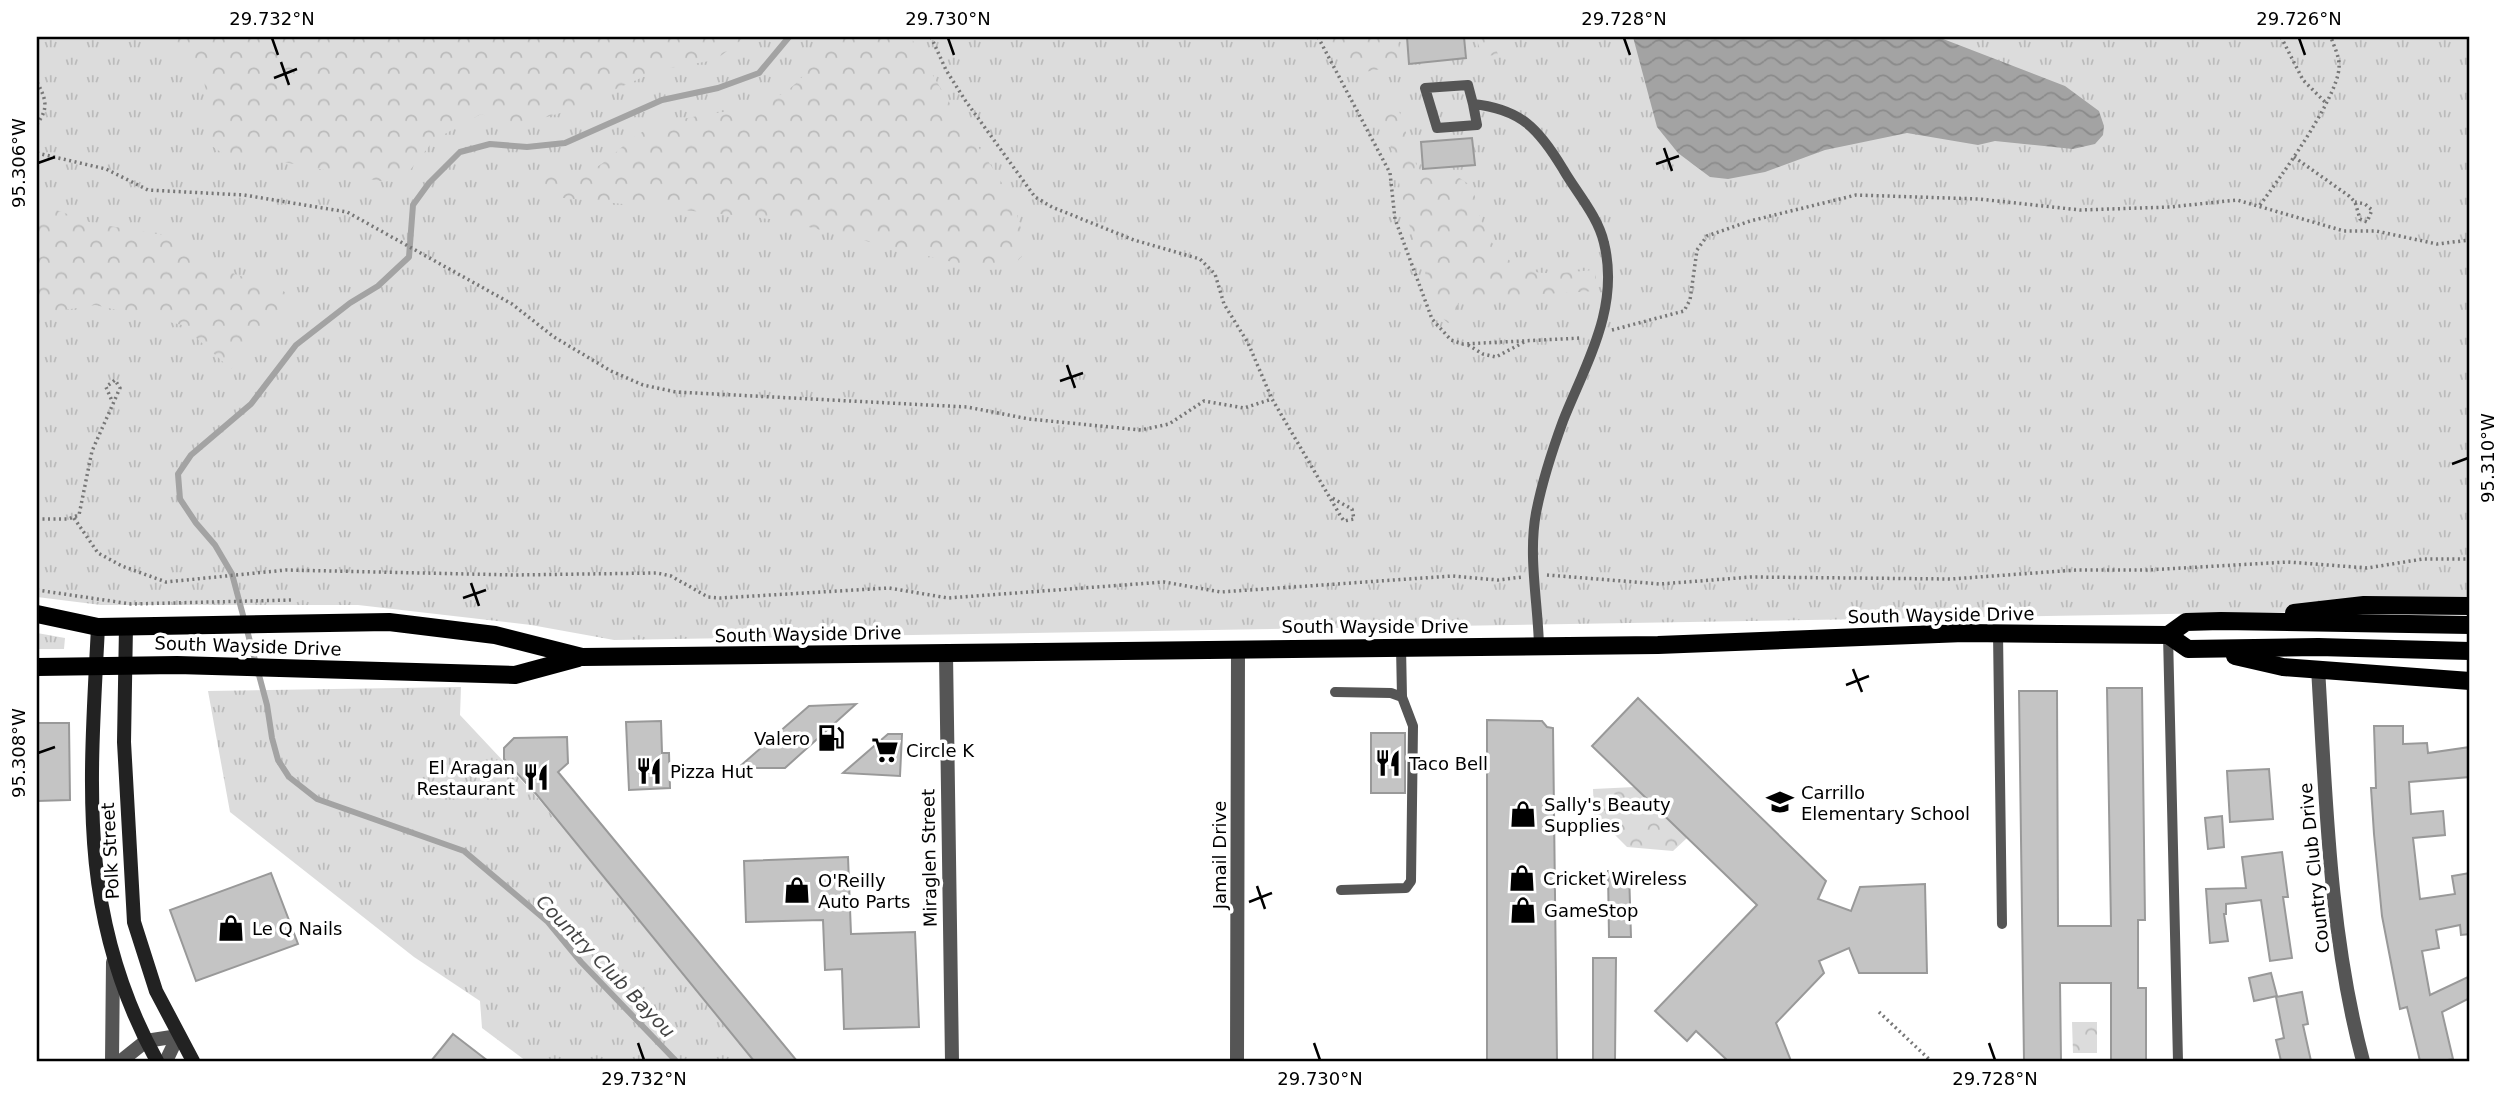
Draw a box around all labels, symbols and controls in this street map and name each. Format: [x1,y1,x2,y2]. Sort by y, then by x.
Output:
text: 29.732°N [229,8,315,29]
text: 29.730°N [905,8,991,29]
text: 29.728°N [1581,8,1667,29]
text: 29.726°N [2256,8,2342,29]
text: 95.306°W [8,118,29,208]
text: 95.310°W [2477,413,2498,503]
street label: South Wayside Drive [1847,603,2035,627]
street label: South Wayside Drive [1282,616,1468,637]
street label: South Wayside Drive [714,622,902,646]
street label: South Wayside Drive [154,632,342,660]
text: 95.308°W [8,708,29,798]
fuel station icon: Valero [816,723,846,753]
place label: Valero [754,728,810,749]
supermarket icon: Circle K [870,735,900,765]
place label: Circle K [906,740,975,761]
restaurant icon: Taco Bell [1373,748,1403,778]
place label: Taco Bell [1408,753,1488,774]
restaurant icon: Pizza Hut [634,756,664,786]
place label: El Aragan Restaurant [416,757,515,799]
place label: Pizza Hut [670,761,753,782]
restaurant icon: El Aragan Restaurant [521,762,551,792]
place label: Carrillo Elementary School [1801,782,1970,824]
street label: Country Club Drive [2295,782,2333,954]
school or university icon: Carrillo Elementary School [1765,787,1795,817]
street label: Miraglen Street [917,789,941,927]
place label: Sally's Beauty Supplies [1544,794,1671,836]
shop icon: Sally's Beauty Supplies [1508,799,1538,829]
street label: Jamail Drive [1209,801,1230,910]
street label: Polk Street [97,802,123,900]
shop icon: Cricket Wireless [1507,863,1537,893]
place label: Cricket Wireless [1543,868,1687,889]
place label: O'Reilly Auto Parts [818,870,910,912]
shop icon: O'Reilly Auto Parts [782,875,812,905]
water label: Country Club Bayou [532,890,680,1042]
shop icon: GameStop [1508,895,1538,925]
place label: GameStop [1544,900,1639,921]
shop icon: Le Q Nails [216,913,246,943]
place label: Le Q Nails [252,918,342,939]
text: 29.732°N [601,1068,687,1089]
text: 29.730°N [1277,1068,1363,1089]
text: 29.728°N [1952,1068,2038,1089]

